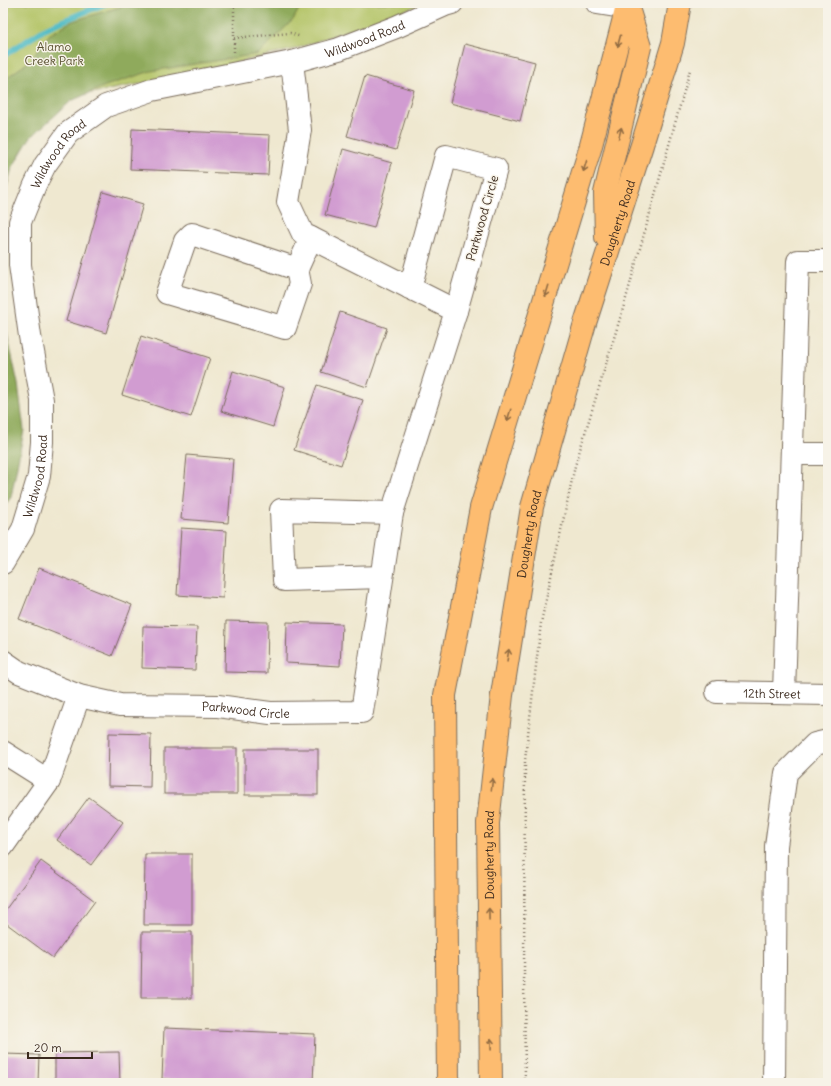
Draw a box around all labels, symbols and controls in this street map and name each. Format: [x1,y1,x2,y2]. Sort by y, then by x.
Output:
street label: Wildwood Road [323,17,407,60]
one-way arrow [615,34,622,47]
park label: Alamo Creek Park [24,39,84,68]
street label: Wildwood Road [27,115,88,191]
one-way arrow [616,127,624,140]
one-way arrow [581,160,588,173]
street label: Parkwood Circle [463,174,501,262]
street label: Dougherty Road [596,178,638,267]
one-way arrow [543,284,550,297]
one-way arrow [505,408,512,421]
street label: Wildwood Road [19,435,50,519]
street label: Dougherty Road [513,488,544,579]
one-way arrow [505,649,513,662]
street label: 12th Street [743,685,801,701]
street label: Parkwood Circle [202,698,290,721]
one-way arrow [488,778,496,791]
street label: Dougherty Road [480,810,497,900]
one-way arrow [485,908,493,921]
scale bar [28,1034,92,1060]
one-way arrow [487,1038,495,1051]
text: 20 m [34,1040,62,1055]

